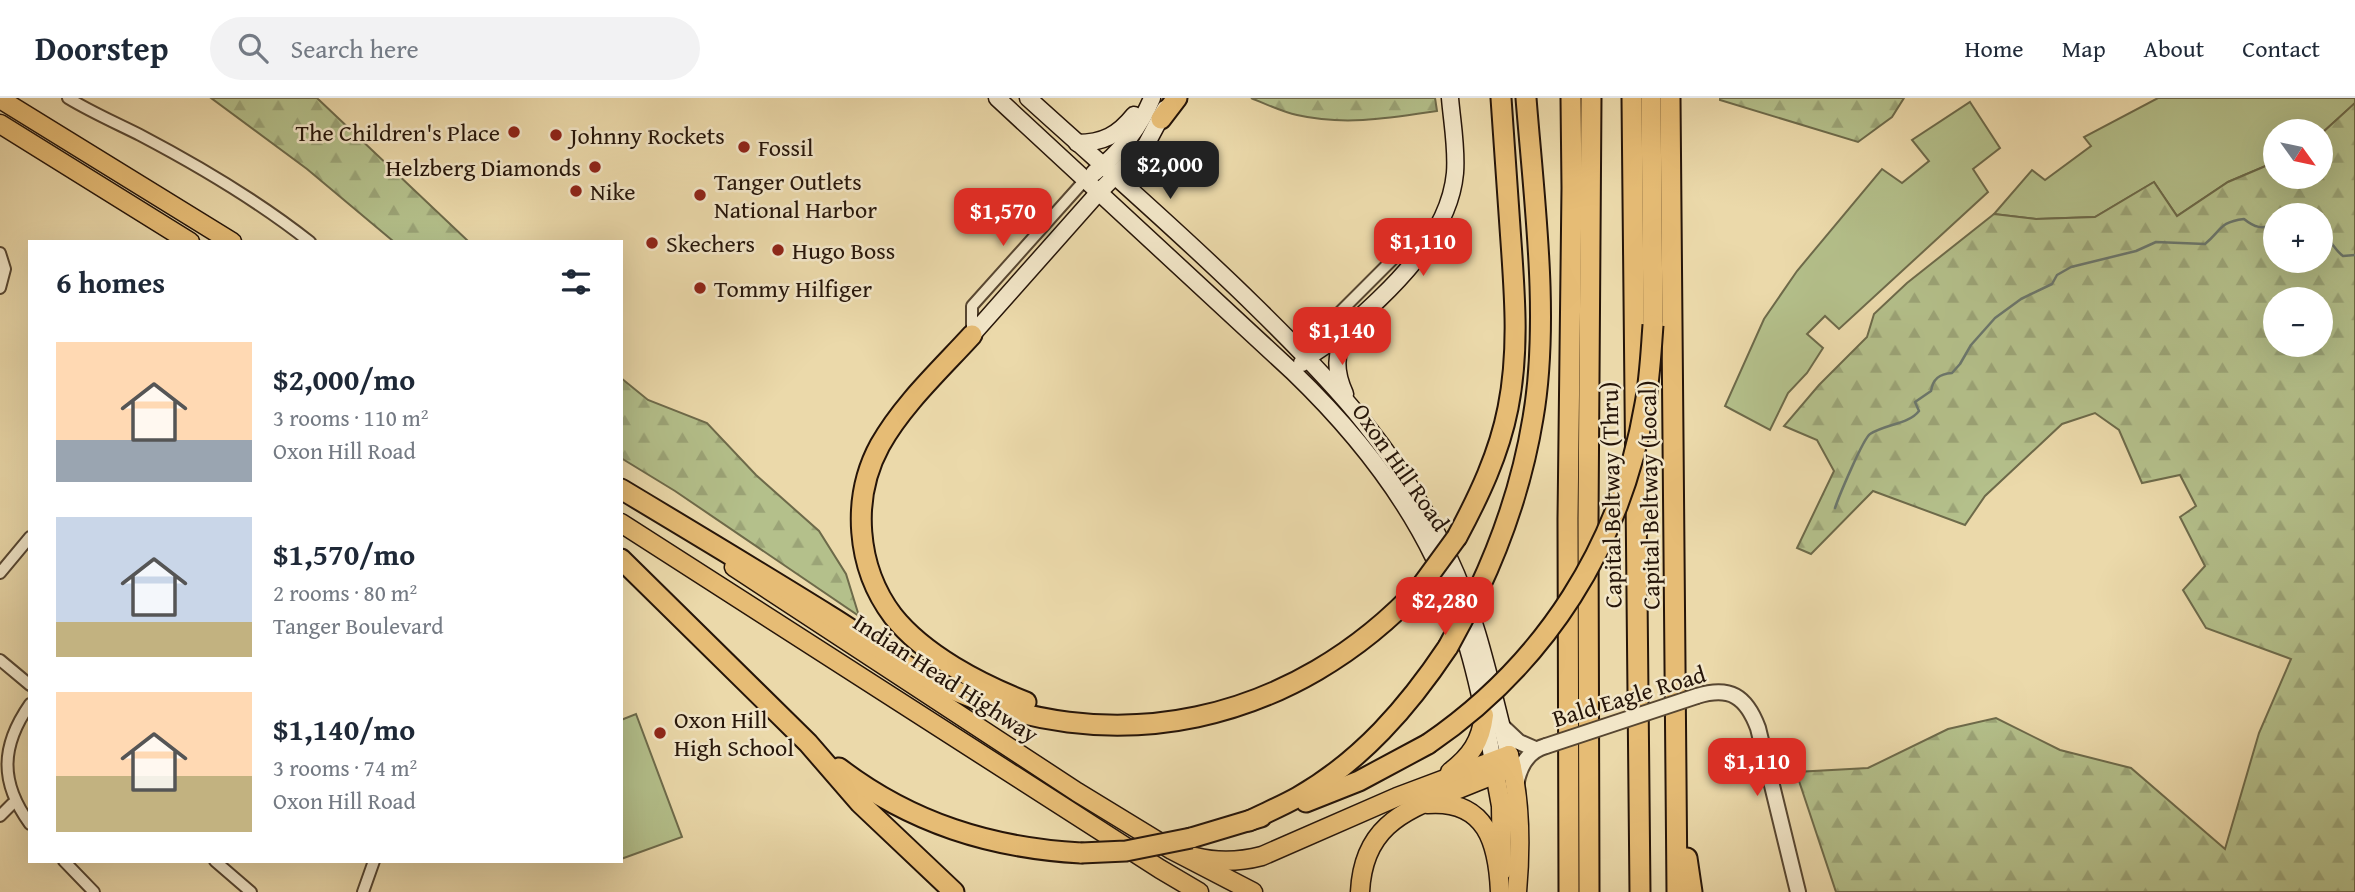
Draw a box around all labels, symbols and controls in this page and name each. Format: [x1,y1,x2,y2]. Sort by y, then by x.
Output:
search box [210,17,700,80]
text: Doorstep [35,24,168,72]
icon: search [234,29,272,67]
text: Search here [290,29,419,68]
text: Home [1965,31,2024,66]
text: Map [2062,31,2106,66]
text: About [2144,31,2204,66]
text: Contact [2242,31,2320,66]
place label: The Children's Place [296,115,500,150]
place label: Johnny Rockets [567,118,725,153]
north arrow [2263,119,2333,189]
map controls [2263,119,2333,357]
marker: The Children's Place [506,124,522,140]
marker: Johnny Rockets [548,127,564,143]
place label: Fossil [758,130,814,165]
marker: Fossil [736,139,752,155]
pin: $2,000 [1113,141,1227,201]
text: $2,000 [1137,147,1203,180]
place label: Helzberg Diamonds [385,150,581,185]
marker: Helzberg Diamonds [587,159,603,175]
place label: Tanger Outlets National Harbor [714,164,877,227]
place label: Nike [590,174,635,209]
marker: Nike [568,183,584,199]
marker: Tanger Outlets National Harbor [692,187,708,203]
pin: $1,570 [946,188,1060,248]
text: $1,570 [970,194,1036,227]
button: + [2263,203,2333,273]
pin: $1,110 [1366,218,1480,278]
text: $1,110 [1390,224,1456,257]
place label: Skechers [666,226,755,261]
place label: Hugo Boss [792,233,895,268]
marker: Skechers [644,235,660,251]
marker: Hugo Boss [770,242,786,258]
text: 6 homes [56,260,165,304]
icon: filters [557,263,595,301]
place label: Tommy Hilfiger [714,271,872,306]
marker: Tommy Hilfiger [692,280,708,296]
button: − [2263,287,2333,357]
pin: $1,140 [1285,308,1399,367]
text: $1,140 [1309,313,1375,346]
text: $2,000/mo [273,357,415,401]
icon: home [112,370,196,454]
street label: Capital Beltway (Local) [1630,380,1668,610]
street label: Capital Beltway (Thru) [1592,381,1630,609]
street label: Oxon Hill Road [1344,396,1458,538]
text: 3 rooms · 110 m² [273,401,428,434]
text: Oxon Hill Road [273,434,416,467]
text: $1,570/mo [273,532,415,576]
icon: home [112,545,196,629]
text: 2 rooms · 80 m² [273,576,417,609]
pin: $2,280 [1388,578,1502,637]
text: $2,280 [1412,583,1478,616]
street label: Indian Head Highway [846,605,1046,751]
text: Tanger Boulevard [273,609,443,642]
street label: Bald Eagle Road [1548,656,1710,736]
place label: Oxon Hill High School [674,702,794,765]
text: $1,140/mo [273,707,415,751]
icon: home [112,720,196,804]
marker: Oxon Hill High School [652,725,668,741]
pin: $1,110 [1700,738,1814,798]
text: $1,110 [1724,744,1790,777]
text: 3 rooms · 74 m² [273,751,417,784]
text: Oxon Hill Road [273,784,416,817]

